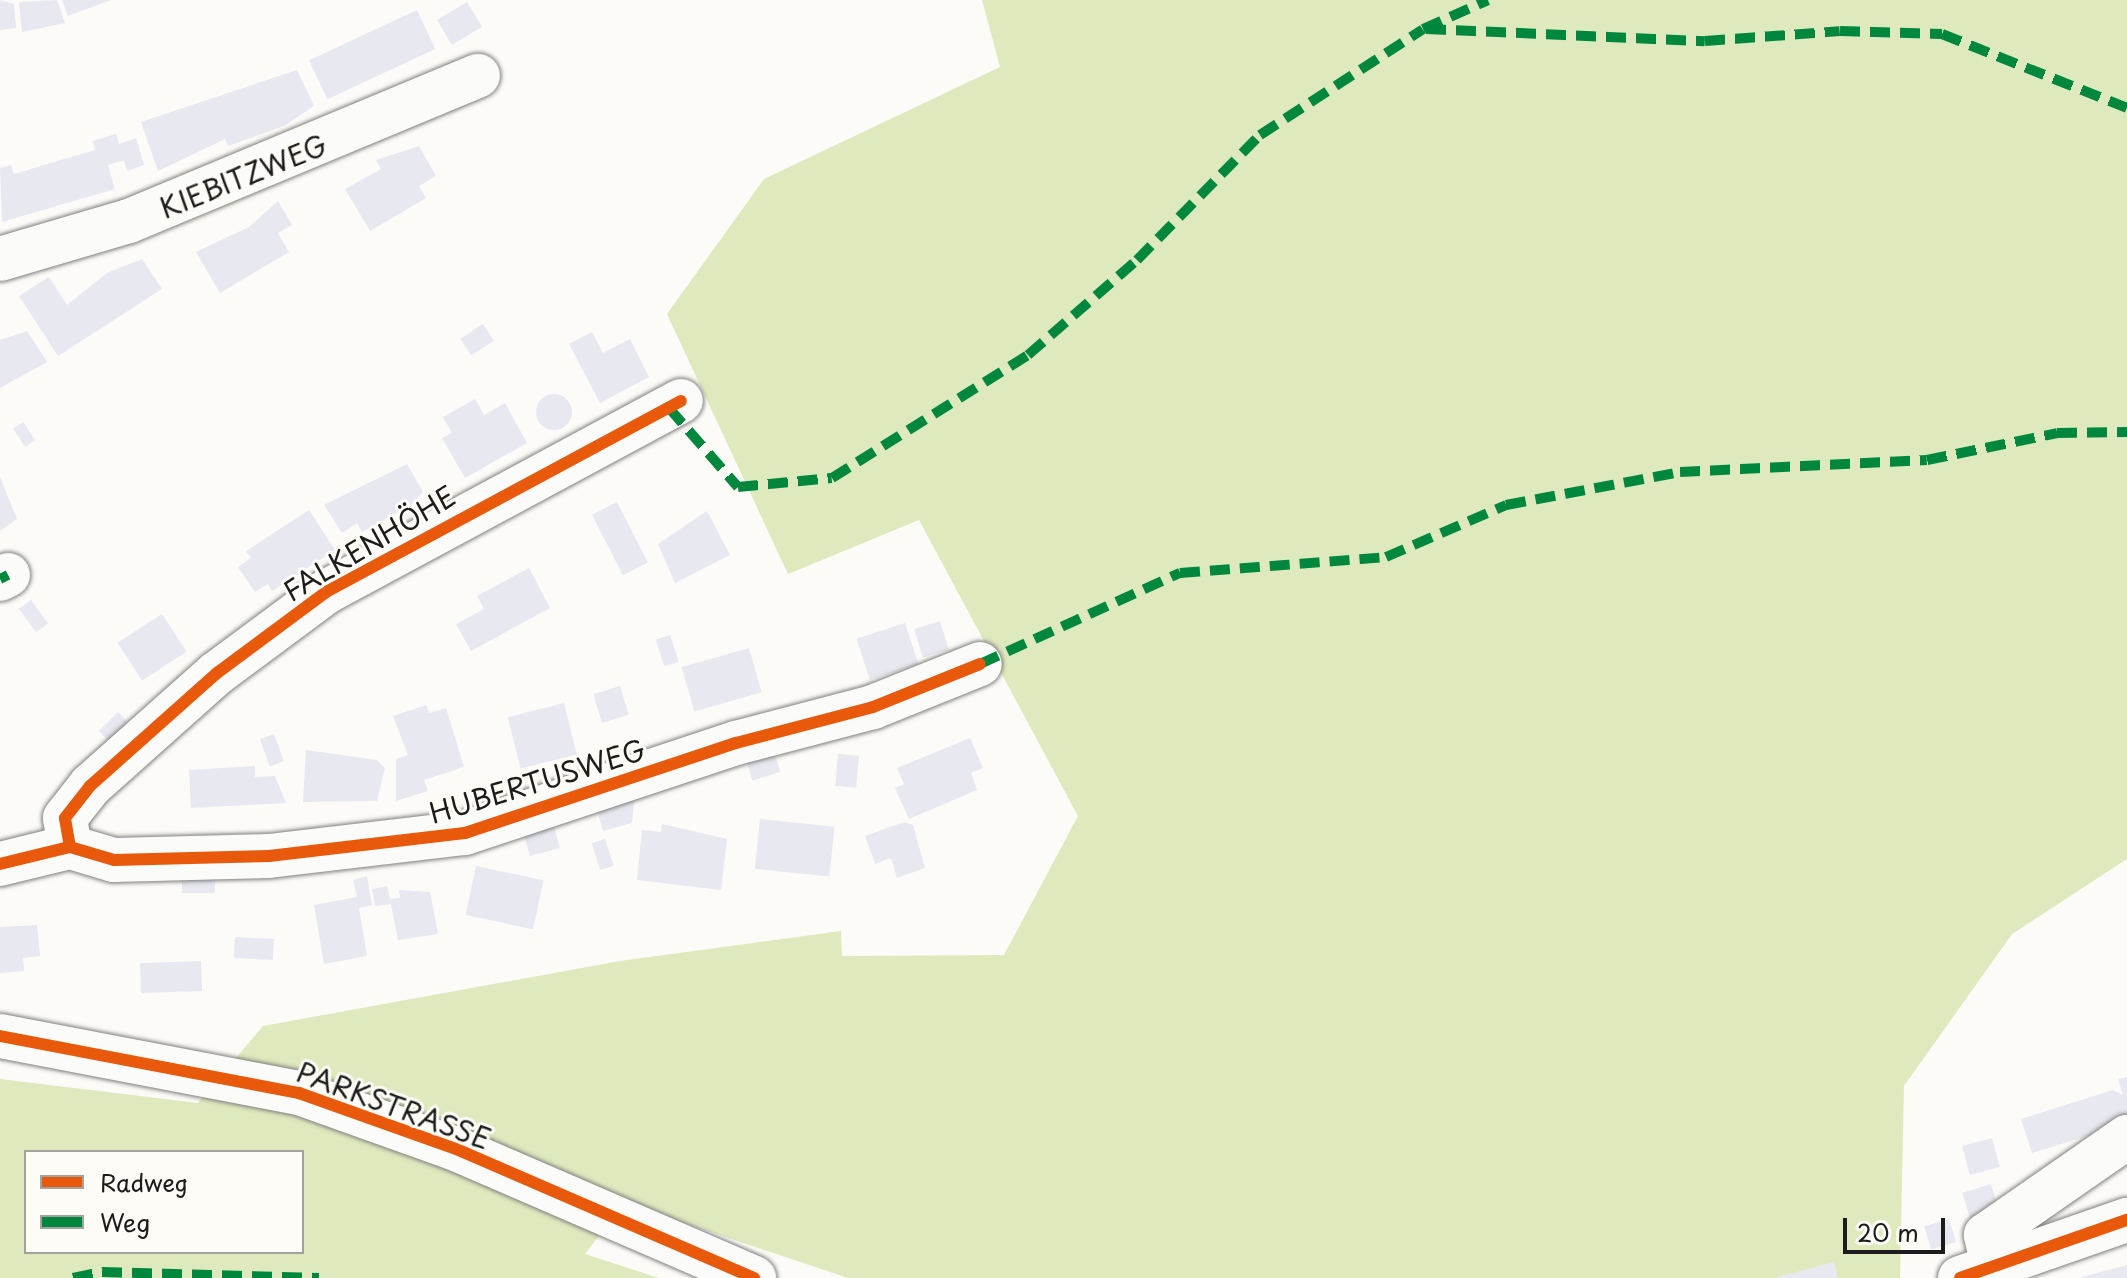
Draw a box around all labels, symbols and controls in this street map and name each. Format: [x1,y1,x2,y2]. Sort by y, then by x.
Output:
street label: KIEBITZWEG [154,127,332,225]
street label: FALKENHÖHE [277,478,461,608]
street label: HUBERTUSWEG [425,732,649,830]
street label: PARKSTRASSE [292,1054,496,1156]
legend [24,1150,304,1254]
text: Radweg [100,1164,188,1200]
scale bar [1847,1202,1949,1252]
text: Weg [100,1204,150,1240]
text: 20 m [1857,1214,1919,1250]

